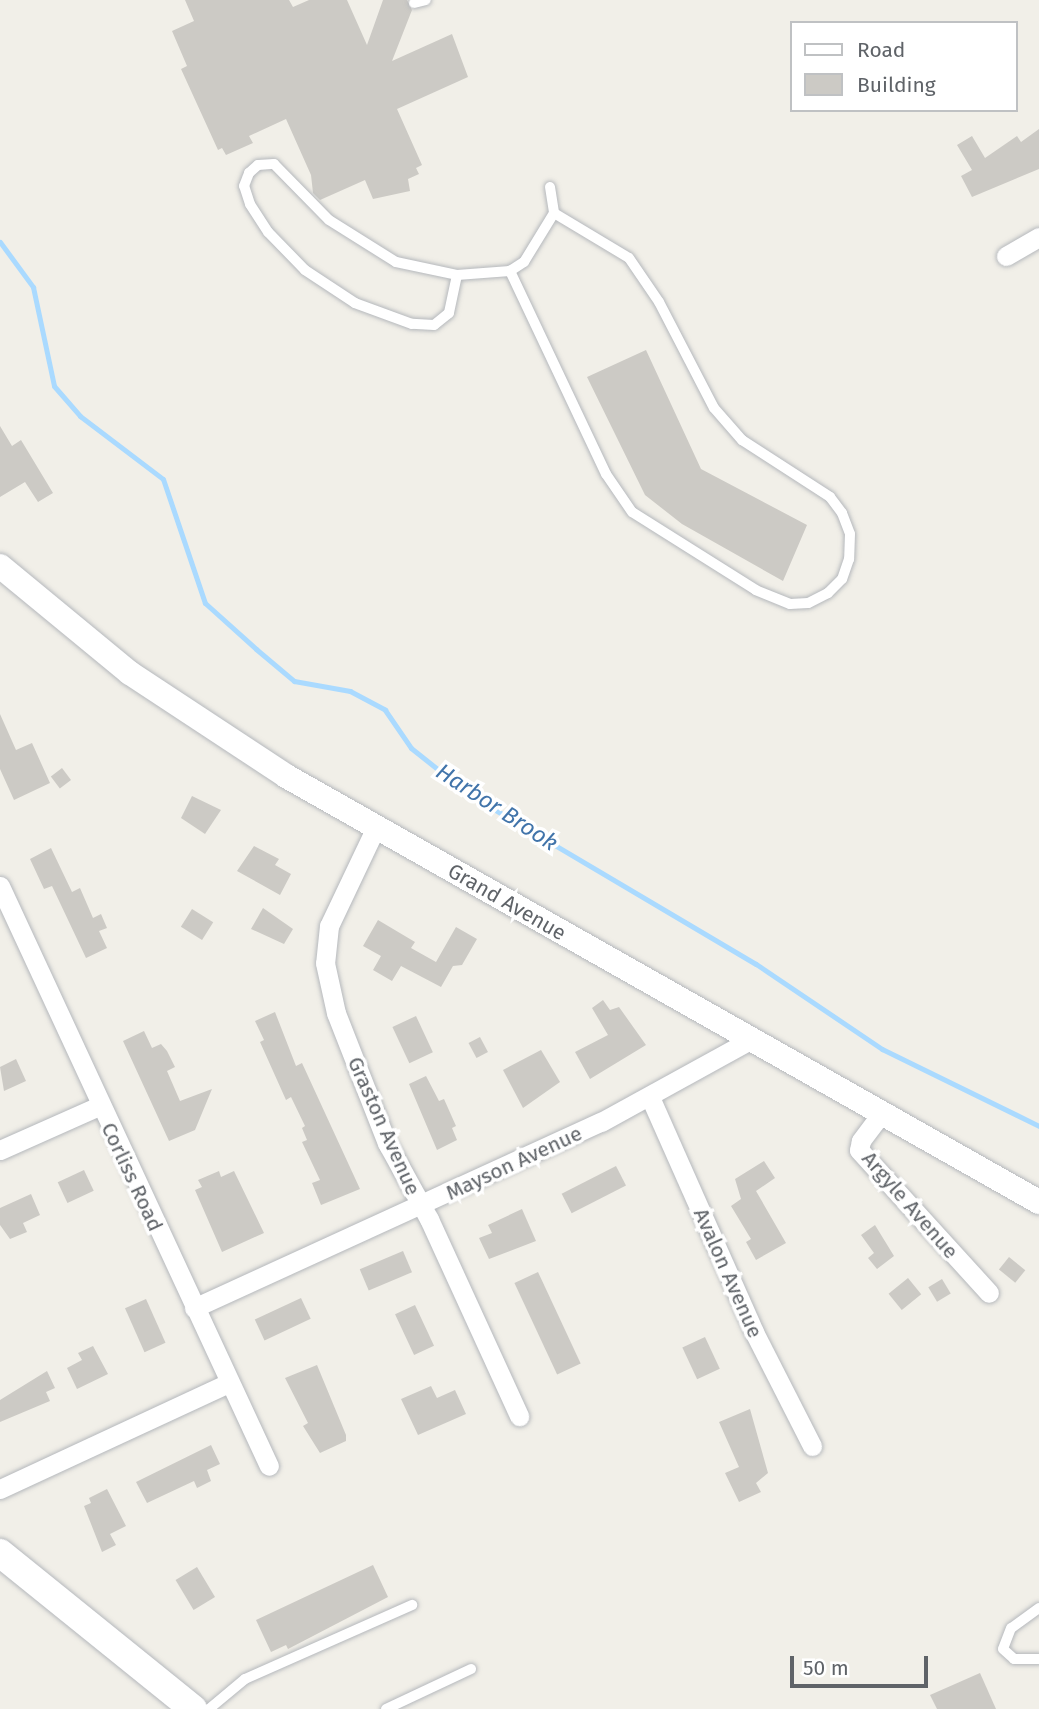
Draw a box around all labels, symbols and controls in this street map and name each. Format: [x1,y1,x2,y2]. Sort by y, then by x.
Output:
legend [790,21,1018,112]
text: Road [857,37,905,63]
text: Building [857,72,936,98]
water label: Harbor Brook [431,757,563,857]
street label: Grand Avenue [443,858,571,946]
street label: Graston Avenue [342,1053,426,1199]
street label: Corliss Road [96,1119,168,1235]
street label: Mayson Avenue [442,1120,586,1206]
street label: Argyle Avenue [857,1146,963,1264]
street label: Avalon Avenue [688,1204,768,1342]
scale bar [794,1642,932,1686]
text: 50 m [803,1655,849,1681]

